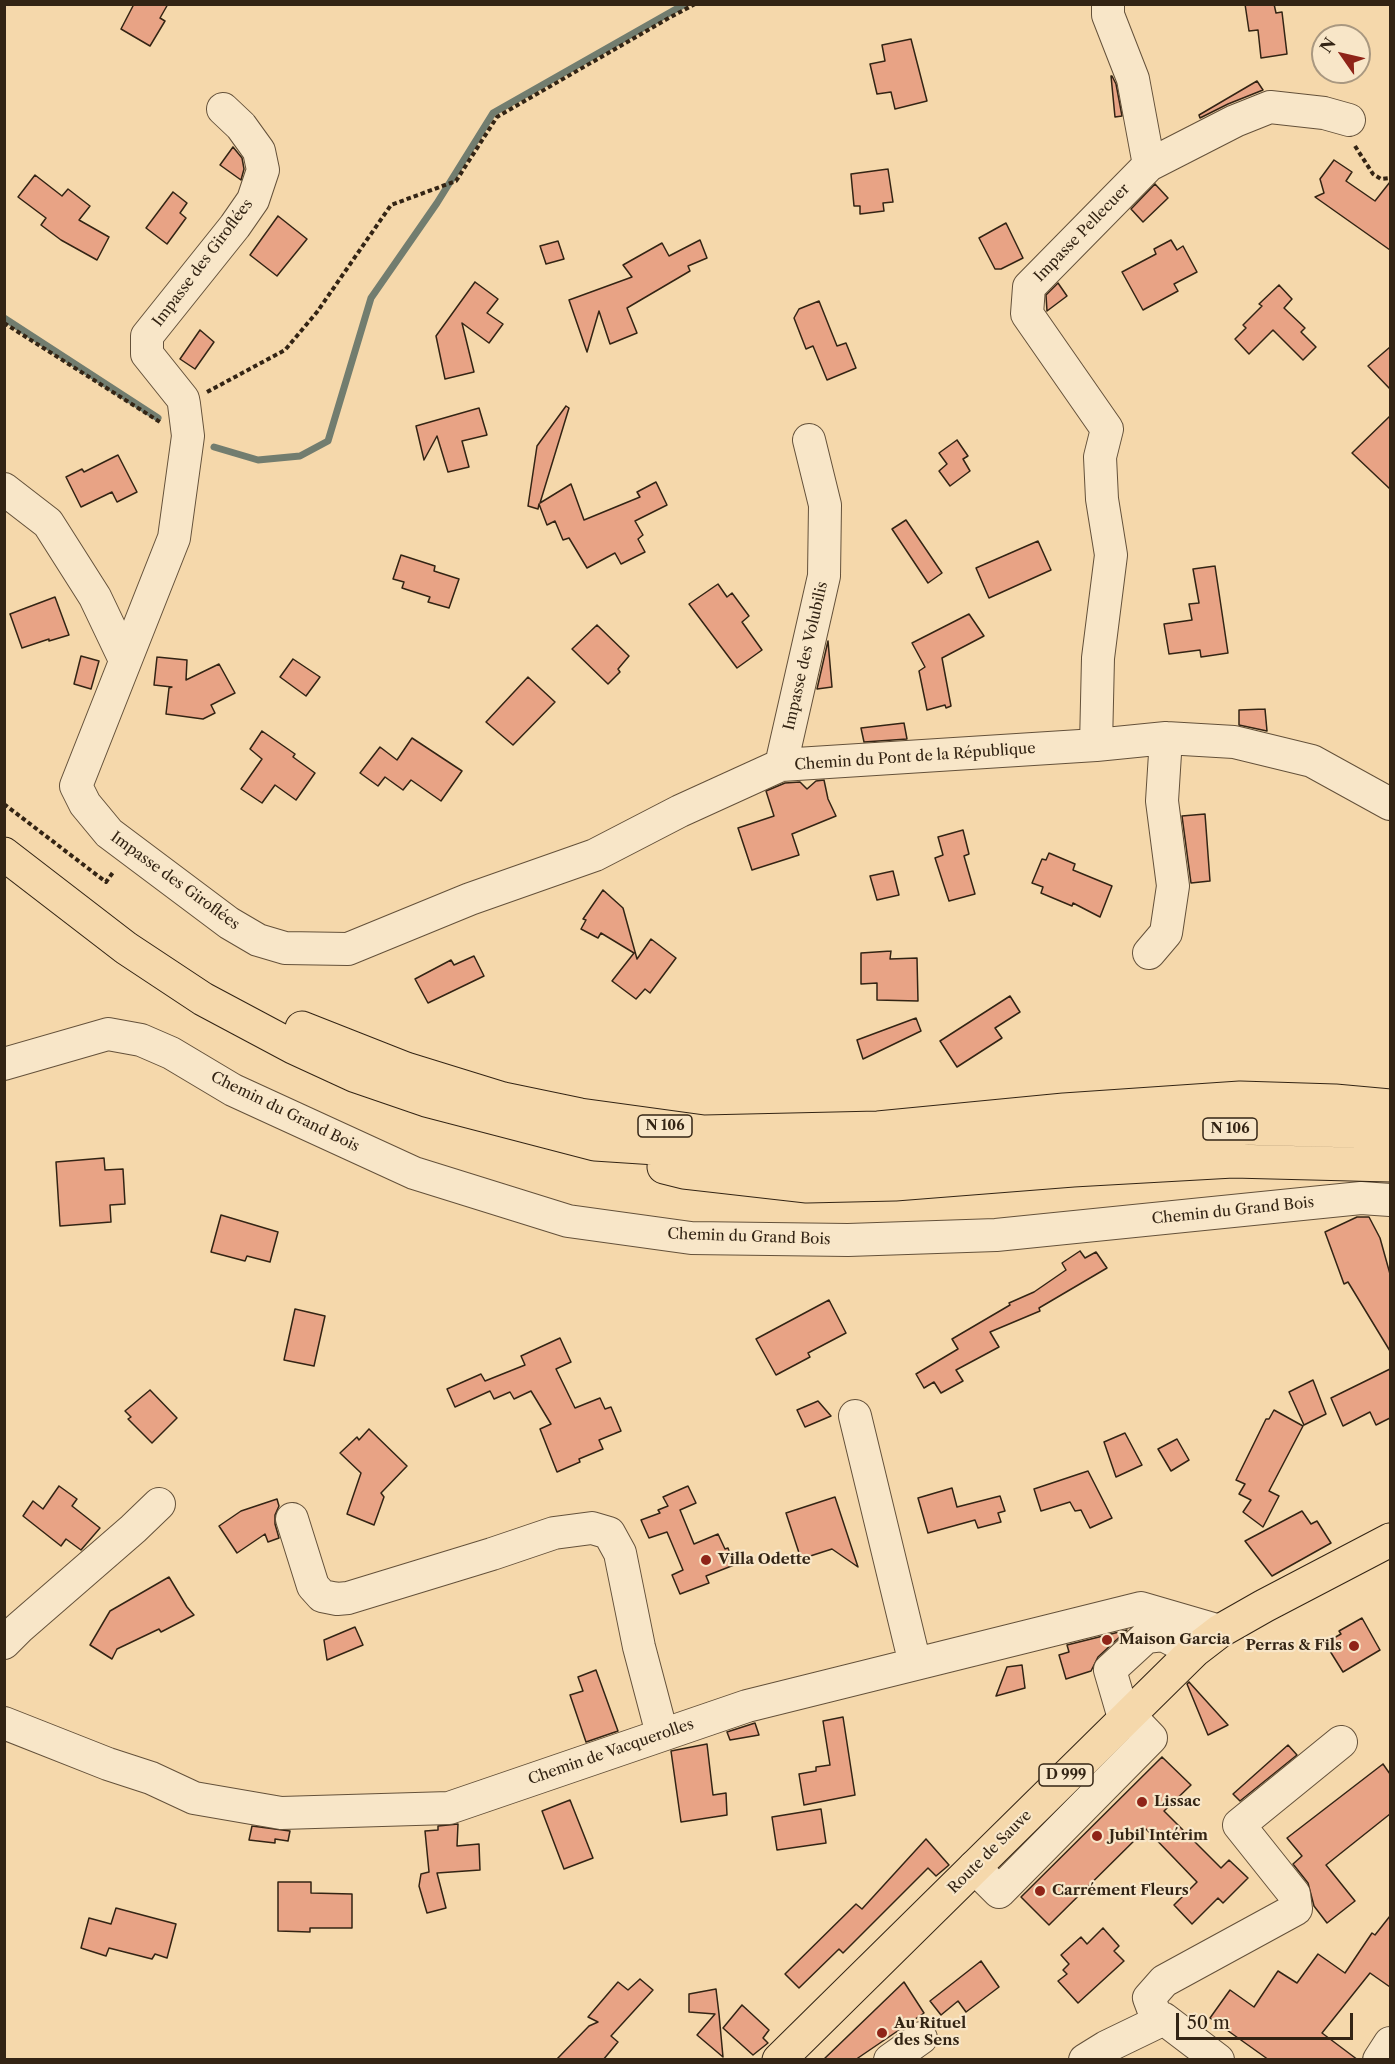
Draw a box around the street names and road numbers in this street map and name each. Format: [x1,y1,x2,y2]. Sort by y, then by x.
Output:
street label: Impasse Pellecuer [1031,180,1133,286]
street label: Impasse des Giroflées [149,196,257,330]
street label: Impasse des Volubilis [780,580,832,732]
street label: Chemin du Pont de la République [794,740,1036,774]
street label: Impasse des Giroflées [107,828,243,934]
street label: Chemin du Grand Bois [208,1068,362,1156]
road number: N 106 [638,1115,692,1137]
road number: N 106 [1203,1118,1257,1140]
street label: Chemin du Grand Bois [1151,1194,1315,1228]
street label: Chemin du Grand Bois [667,1225,831,1249]
street label: Chemin de Vacquerolles [526,1715,696,1789]
road number: D 999 [1039,1764,1093,1786]
street label: Route de Sauve [945,1807,1035,1897]

